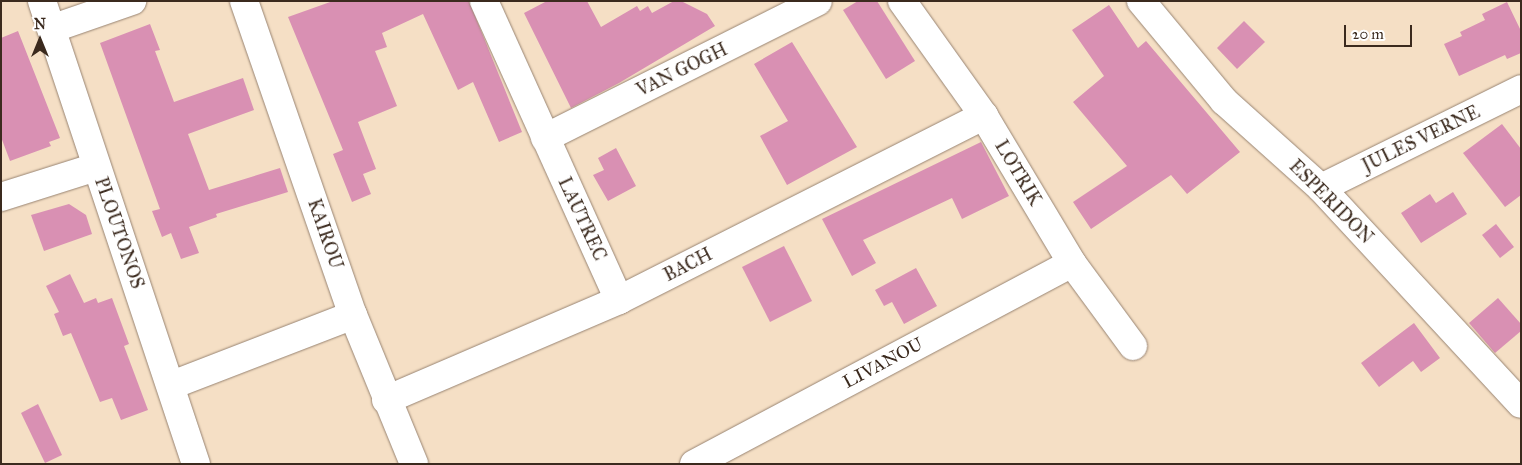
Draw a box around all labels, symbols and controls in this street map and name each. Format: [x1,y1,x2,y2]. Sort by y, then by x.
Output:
north arrow [15,15,65,65]
scale bar [1347,15,1414,47]
text: N [34,16,46,33]
text: 20 m [1352,25,1384,43]
street label: VAN GOGH [633,39,731,101]
street label: JULES VERNE [1359,101,1483,177]
street label: LOTRIK [990,136,1046,210]
street label: ESPERIDON [1285,156,1377,248]
street label: PLOUTONOS [90,174,148,292]
street label: LAUTREC [553,174,611,264]
street label: KAIROU [303,196,347,272]
street label: BACH [660,244,716,286]
street label: LIVANOU [839,333,927,393]

